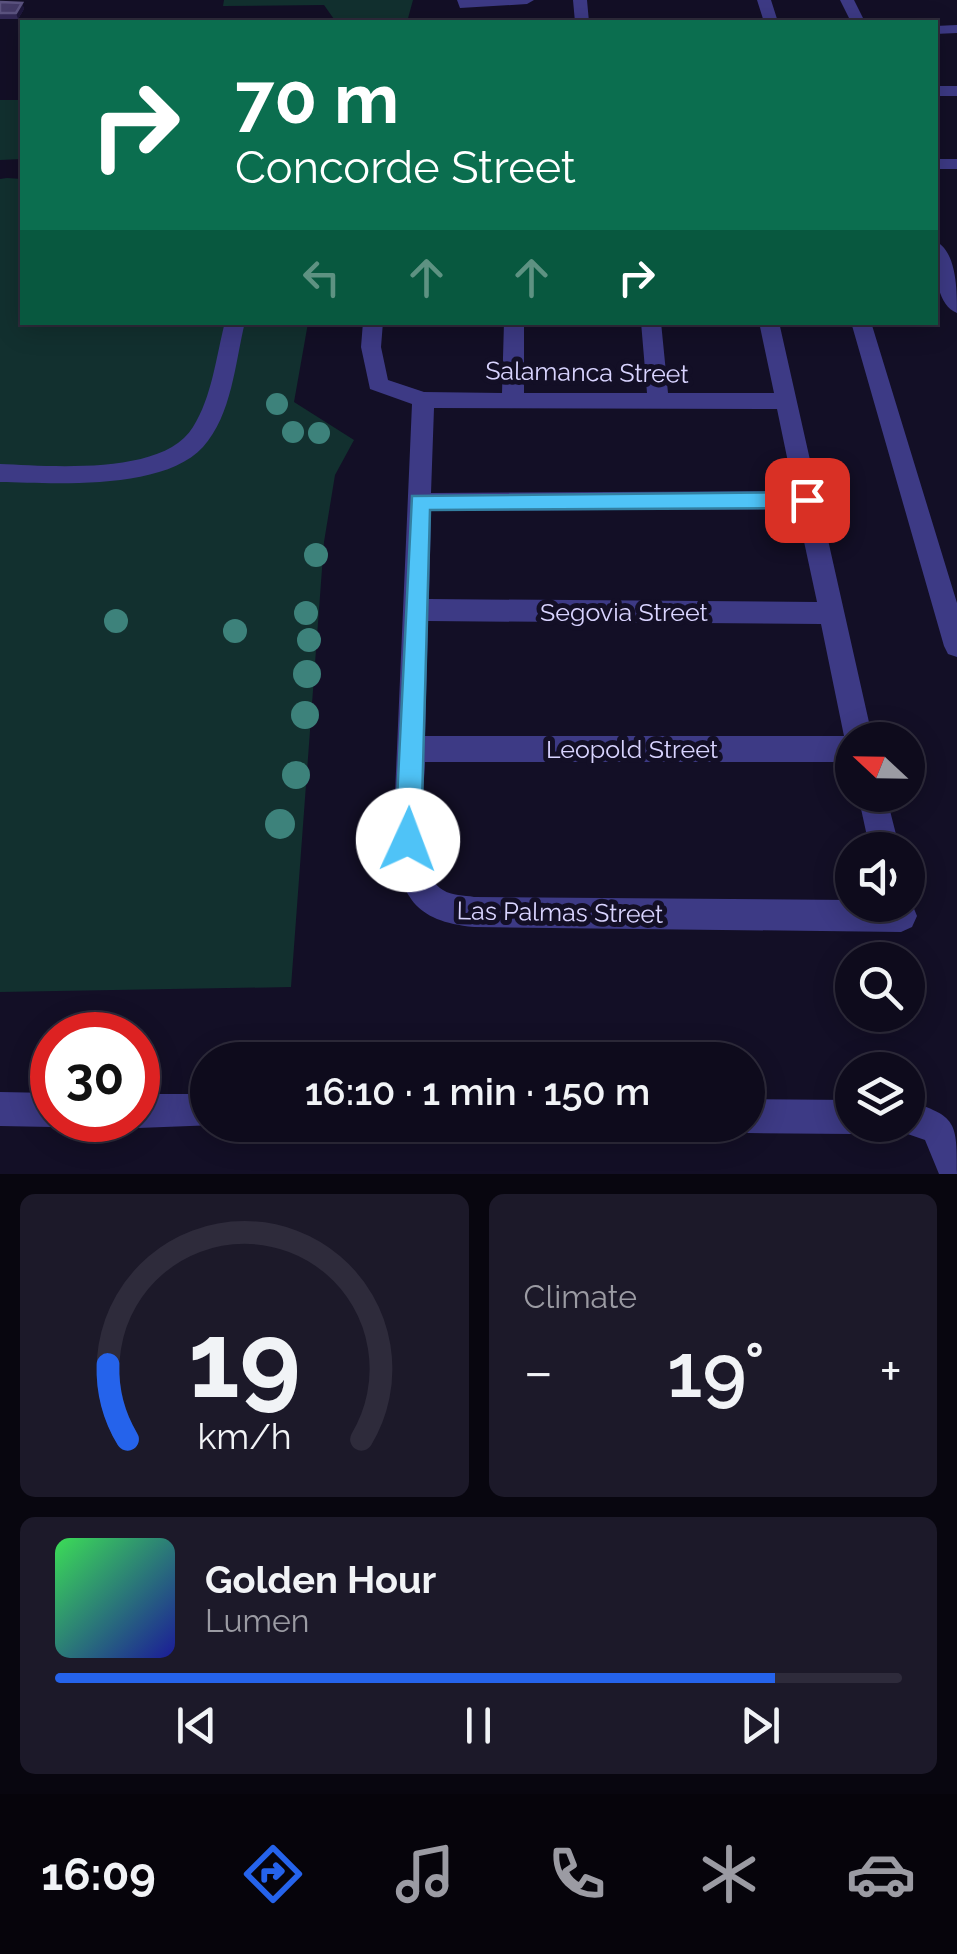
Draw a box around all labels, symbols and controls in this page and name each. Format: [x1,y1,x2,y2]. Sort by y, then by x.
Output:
text: 70 m [235,57,399,139]
icon: right [70,60,200,190]
text: Concorde Street [235,141,576,194]
icon: left [294,250,349,305]
icon: ahead [399,250,454,305]
icon: ahead [504,250,559,305]
icon: right [609,250,664,305]
street label: Salamanca Street [485,355,690,389]
pin [765,458,850,543]
icon: arrive [780,473,835,528]
street label: Segovia Street [540,597,709,627]
north arrow [835,722,925,812]
map controls [835,722,925,1142]
street label: Leopold Street [546,734,719,764]
position arrow [356,788,460,892]
button: sound [835,832,925,922]
street label: Las Palmas Street [456,895,664,929]
button: search [835,942,925,1032]
speed limit sign: 30 [30,1012,160,1142]
button: layers [835,1052,925,1142]
text: 16:10 · 1 min · 150 m [305,1069,650,1114]
text: Climate [524,1278,637,1315]
text: 19 [188,1299,301,1421]
text: 19° [667,1326,765,1415]
text: − [524,1339,553,1404]
text: + [879,1339,902,1404]
text: km/h [197,1415,291,1457]
text: Golden Hour [205,1557,436,1602]
text: Lumen [205,1602,309,1639]
icon: previous [169,1698,224,1753]
icon: pause [451,1698,506,1753]
icon: next [733,1698,788,1753]
icon: directions [238,1839,308,1909]
icon: music [390,1839,460,1909]
icon: phone [542,1839,612,1909]
icon: climate [694,1839,764,1909]
icon: car [846,1839,916,1909]
text: 16:09 [41,1848,156,1901]

